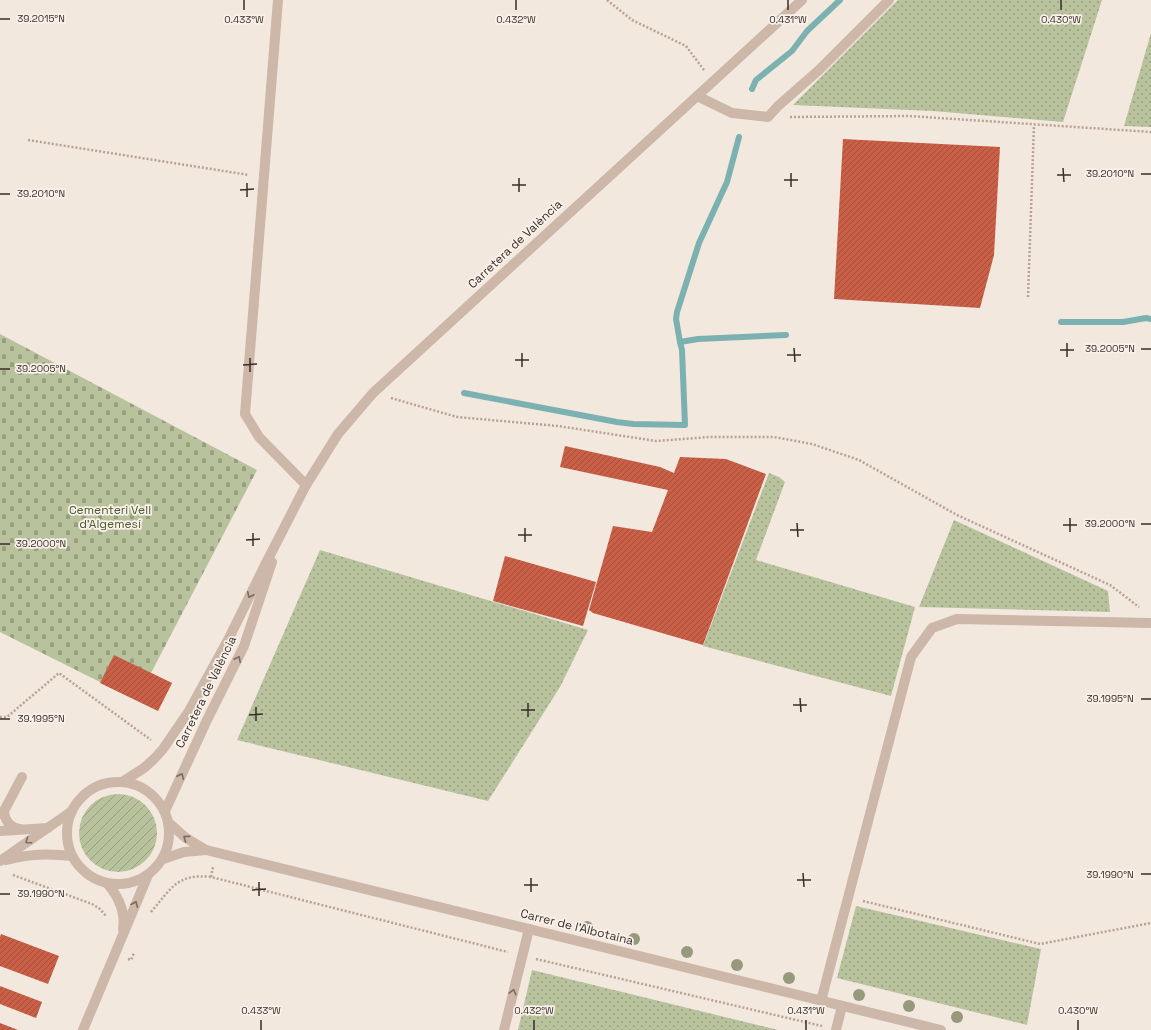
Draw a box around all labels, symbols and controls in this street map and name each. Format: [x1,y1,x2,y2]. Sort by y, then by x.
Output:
text: 39.2015°N [17,12,65,25]
text: 0.433°W [224,13,264,26]
text: 0.432°W [496,13,536,26]
text: 0.431°W [769,13,807,26]
text: 0.430°W [1041,13,1081,26]
text: 39.2010°N [1086,167,1134,180]
text: 39.2010°N [17,187,65,200]
street label: Carretera de València [465,196,566,292]
text: 39.2005°N [1085,342,1135,355]
text: 39.2005°N [16,362,66,375]
park label: Cementeri Vell d'Algemesí [69,502,151,532]
text: 39.2000°N [1085,517,1135,530]
text: 39.2000°N [16,537,66,550]
one-way arrow [247,591,255,599]
street label: Carretera de València [172,633,240,751]
one-way arrow [233,656,241,663]
text: 39.1995°N [1086,692,1134,705]
text: 39.1995°N [17,712,65,725]
one-way arrow [176,772,184,779]
one-way arrow [26,836,33,843]
one-way arrow [184,836,191,843]
text: 39.1990°N [1086,868,1134,881]
text: 39.1990°N [17,887,65,900]
one-way arrow [131,901,139,908]
street label: Carrer de l'Albotaina [519,905,635,949]
one-way arrow [509,989,517,995]
text: 0.433°W [241,1004,281,1017]
text: 0.432°W [514,1004,554,1017]
text: 0.431°W [787,1004,825,1017]
text: 0.430°W [1058,1004,1098,1017]

